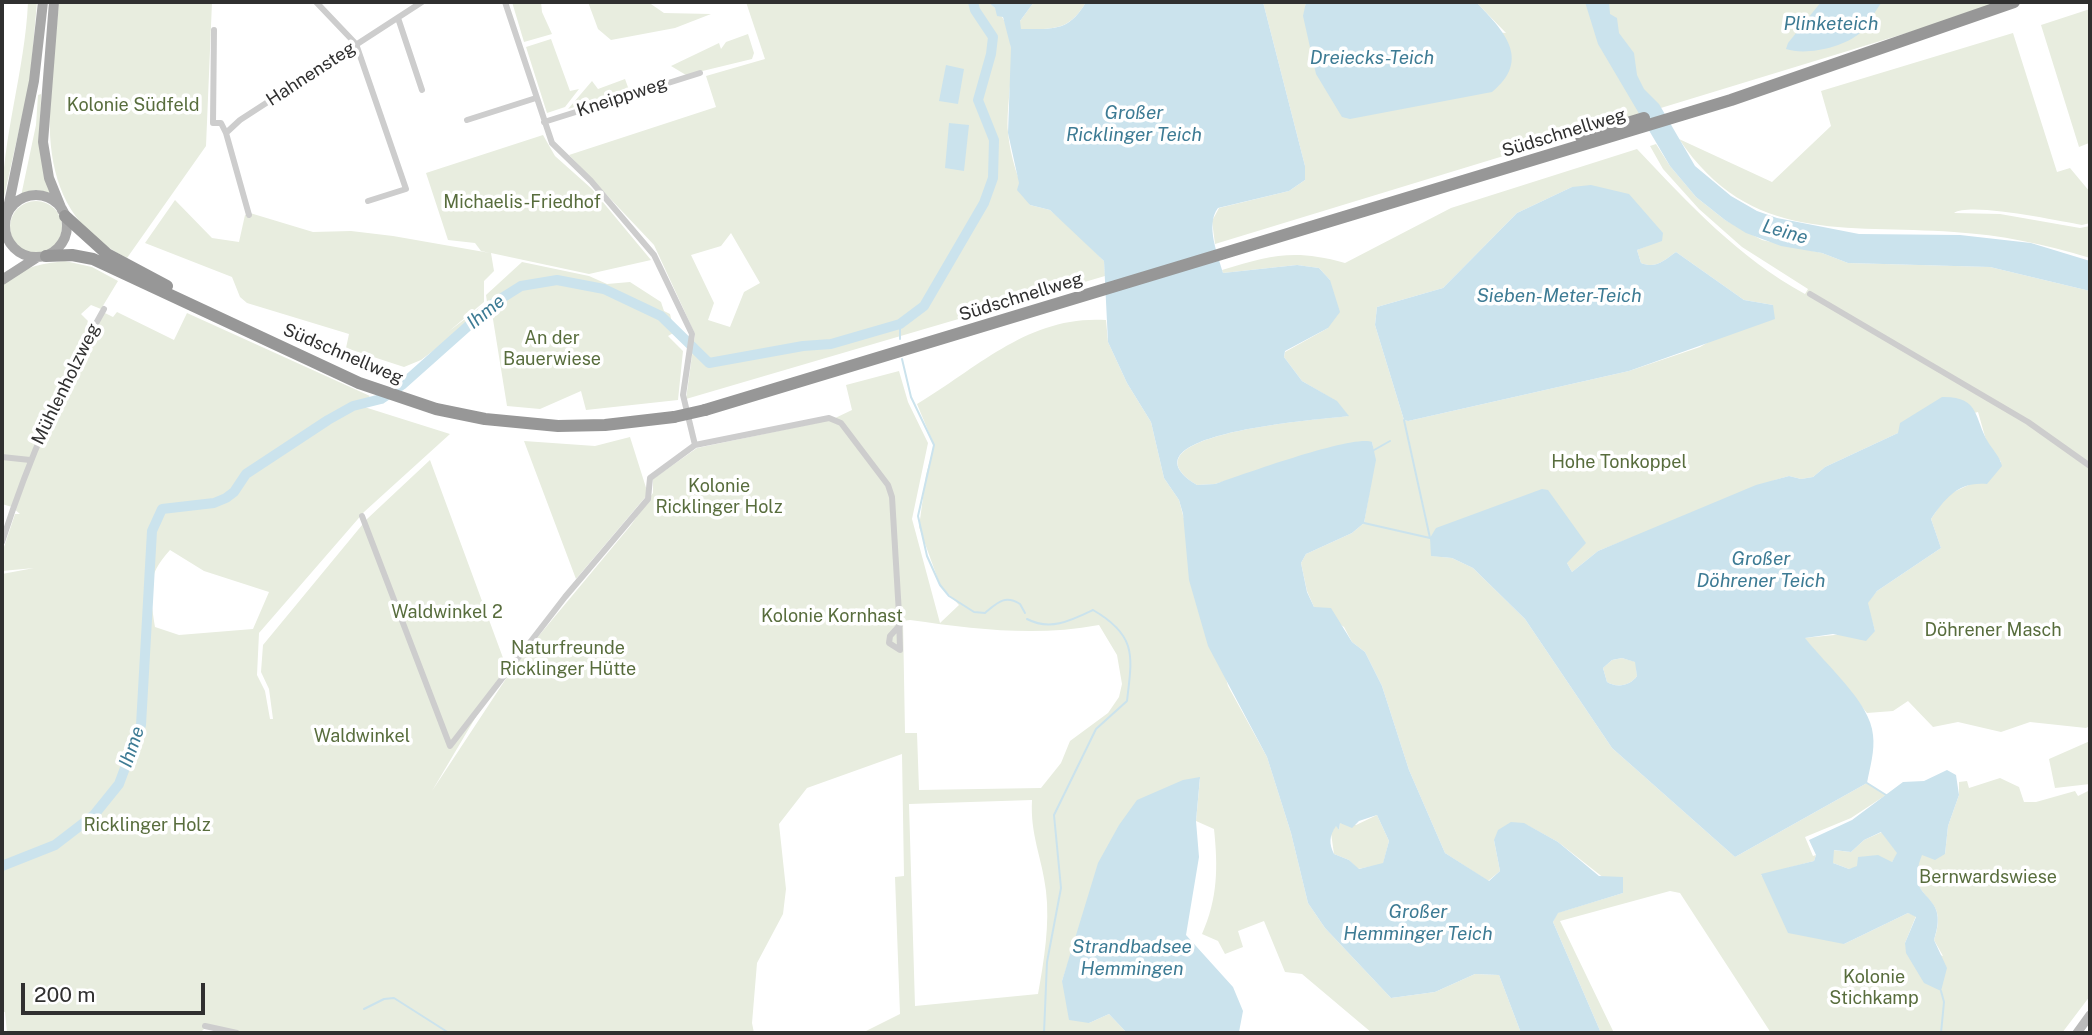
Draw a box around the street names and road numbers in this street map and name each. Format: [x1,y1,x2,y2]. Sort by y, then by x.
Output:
street label: Hahnensteg [262,37,360,111]
street label: Kneippweg [574,72,670,122]
street label: Südschnellweg [1499,104,1629,162]
street label: Südschnellweg [956,268,1086,326]
street label: Südschnellweg [280,319,406,389]
street label: Mühlenholzweg [27,320,105,448]

